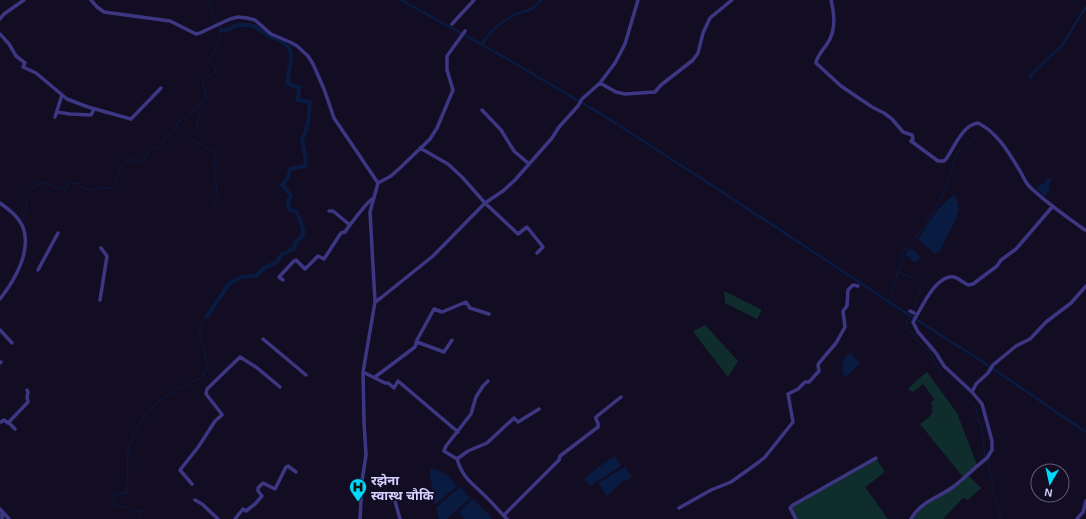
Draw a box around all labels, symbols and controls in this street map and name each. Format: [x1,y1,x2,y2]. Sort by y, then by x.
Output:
north arrow [1030,463,1070,503]
place label: रझेना स्वास्थ चौकि [371,473,434,503]
hospital icon: रझेना स्वास्थ चौकि [348,477,368,502]
text: N [1044,486,1053,499]

